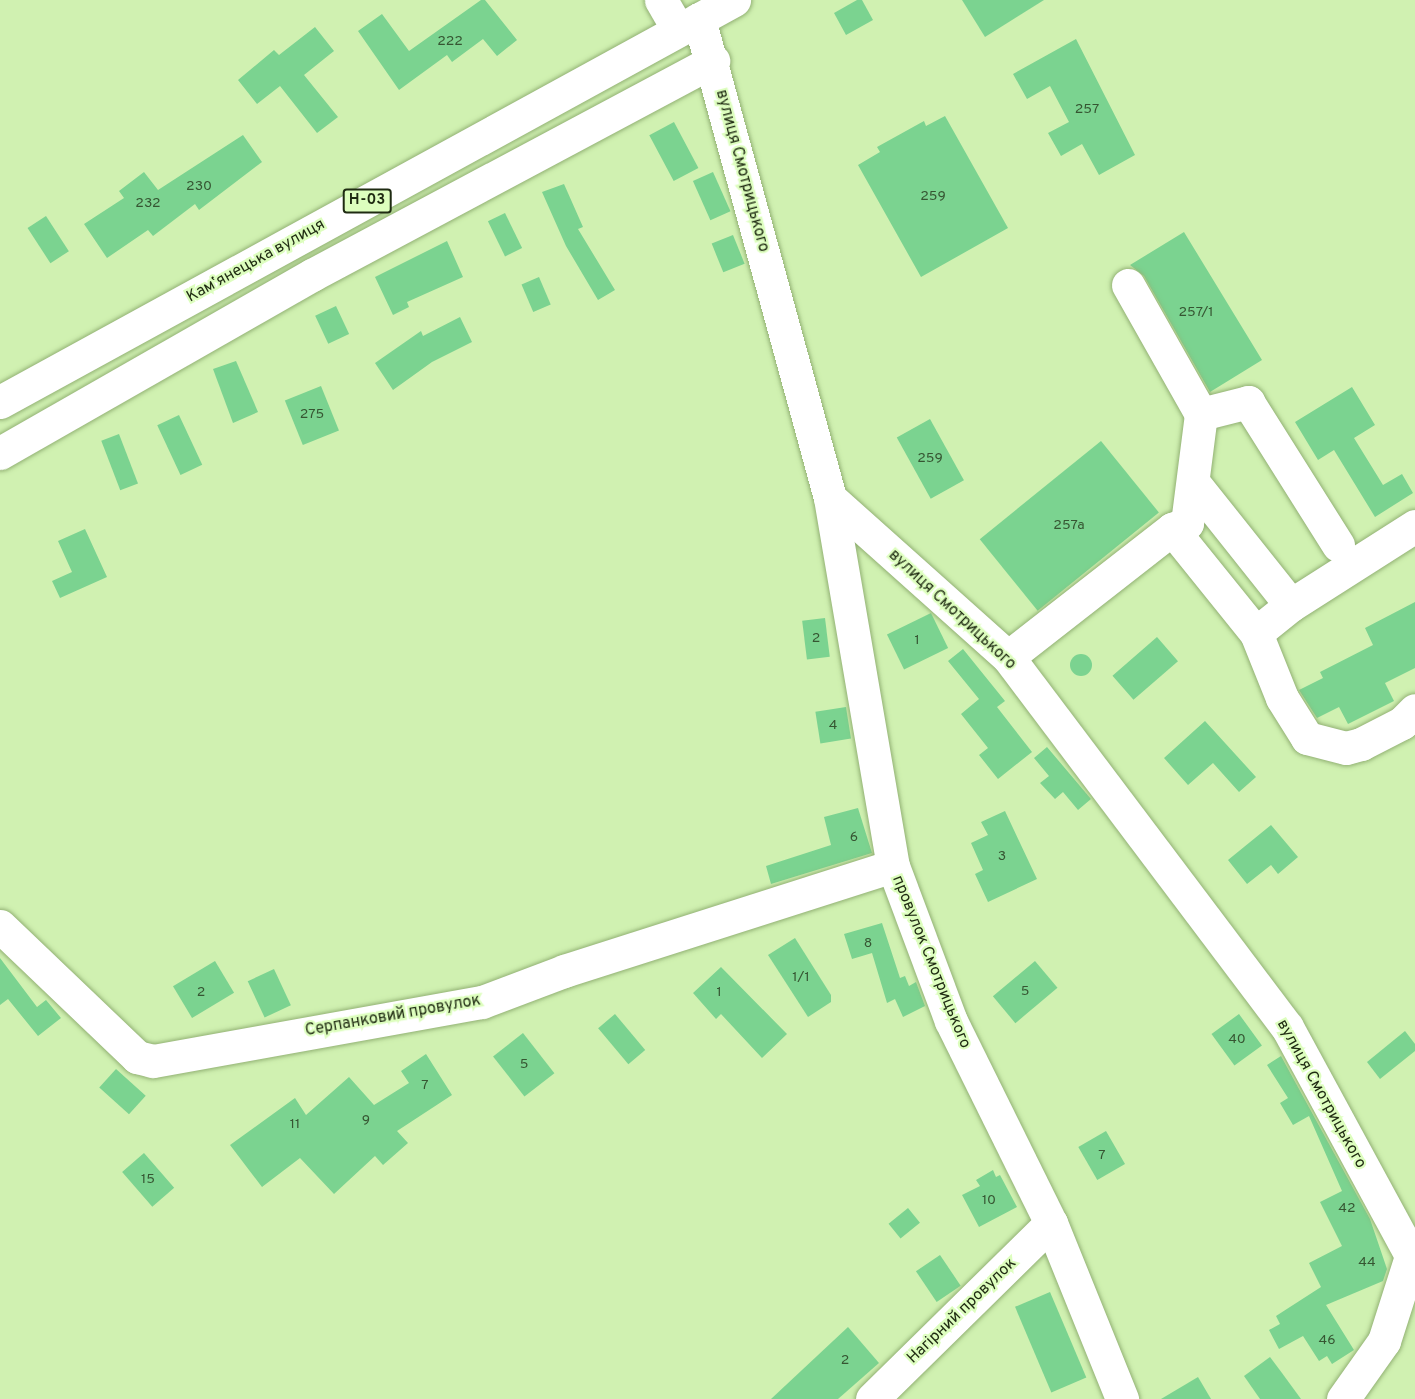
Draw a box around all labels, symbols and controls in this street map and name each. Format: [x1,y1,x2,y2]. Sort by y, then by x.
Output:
house number: 222 [437,34,463,50]
street label: вулиця Смотрицького [711,88,773,254]
house number: 257 [1075,102,1099,118]
house number: 230 [186,179,212,195]
road number: Н-03 [342,189,392,213]
house number: 259 [920,189,946,205]
house number: 232 [135,196,161,212]
street label: Камʼянецька вулиця [183,215,329,307]
house number: 257/1 [1179,305,1213,321]
house number: 275 [300,407,324,423]
house number: 259 [917,451,943,467]
house number: 257а [1053,518,1085,534]
street label: вулиця Смотрицького [884,546,1020,674]
house number: 2 [812,631,820,647]
house number: 1 [914,633,920,649]
house number: 4 [829,718,837,734]
house number: 6 [850,830,858,846]
house number: 3 [998,849,1006,865]
street label: провулок Смотрицького [887,873,975,1051]
house number: 8 [864,936,872,952]
house number: 1/1 [792,970,810,986]
house number: 5 [1021,984,1029,1000]
house number: 2 [197,985,205,1001]
house number: 1 [716,985,722,1001]
street label: Серпанковий провулок [304,991,482,1041]
street label: вулиця Смотрицького [1272,1016,1370,1172]
house number: 40 [1228,1032,1246,1048]
house number: 5 [520,1057,528,1073]
house number: 7 [421,1078,429,1094]
house number: 9 [362,1113,370,1129]
house number: 11 [290,1117,300,1133]
house number: 7 [1098,1148,1106,1164]
house number: 15 [141,1172,155,1188]
house number: 10 [982,1193,996,1209]
house number: 42 [1338,1201,1356,1217]
street label: Нагірний провулок [903,1254,1021,1368]
house number: 44 [1358,1255,1376,1271]
house number: 46 [1318,1333,1336,1349]
house number: 2 [841,1353,849,1369]

